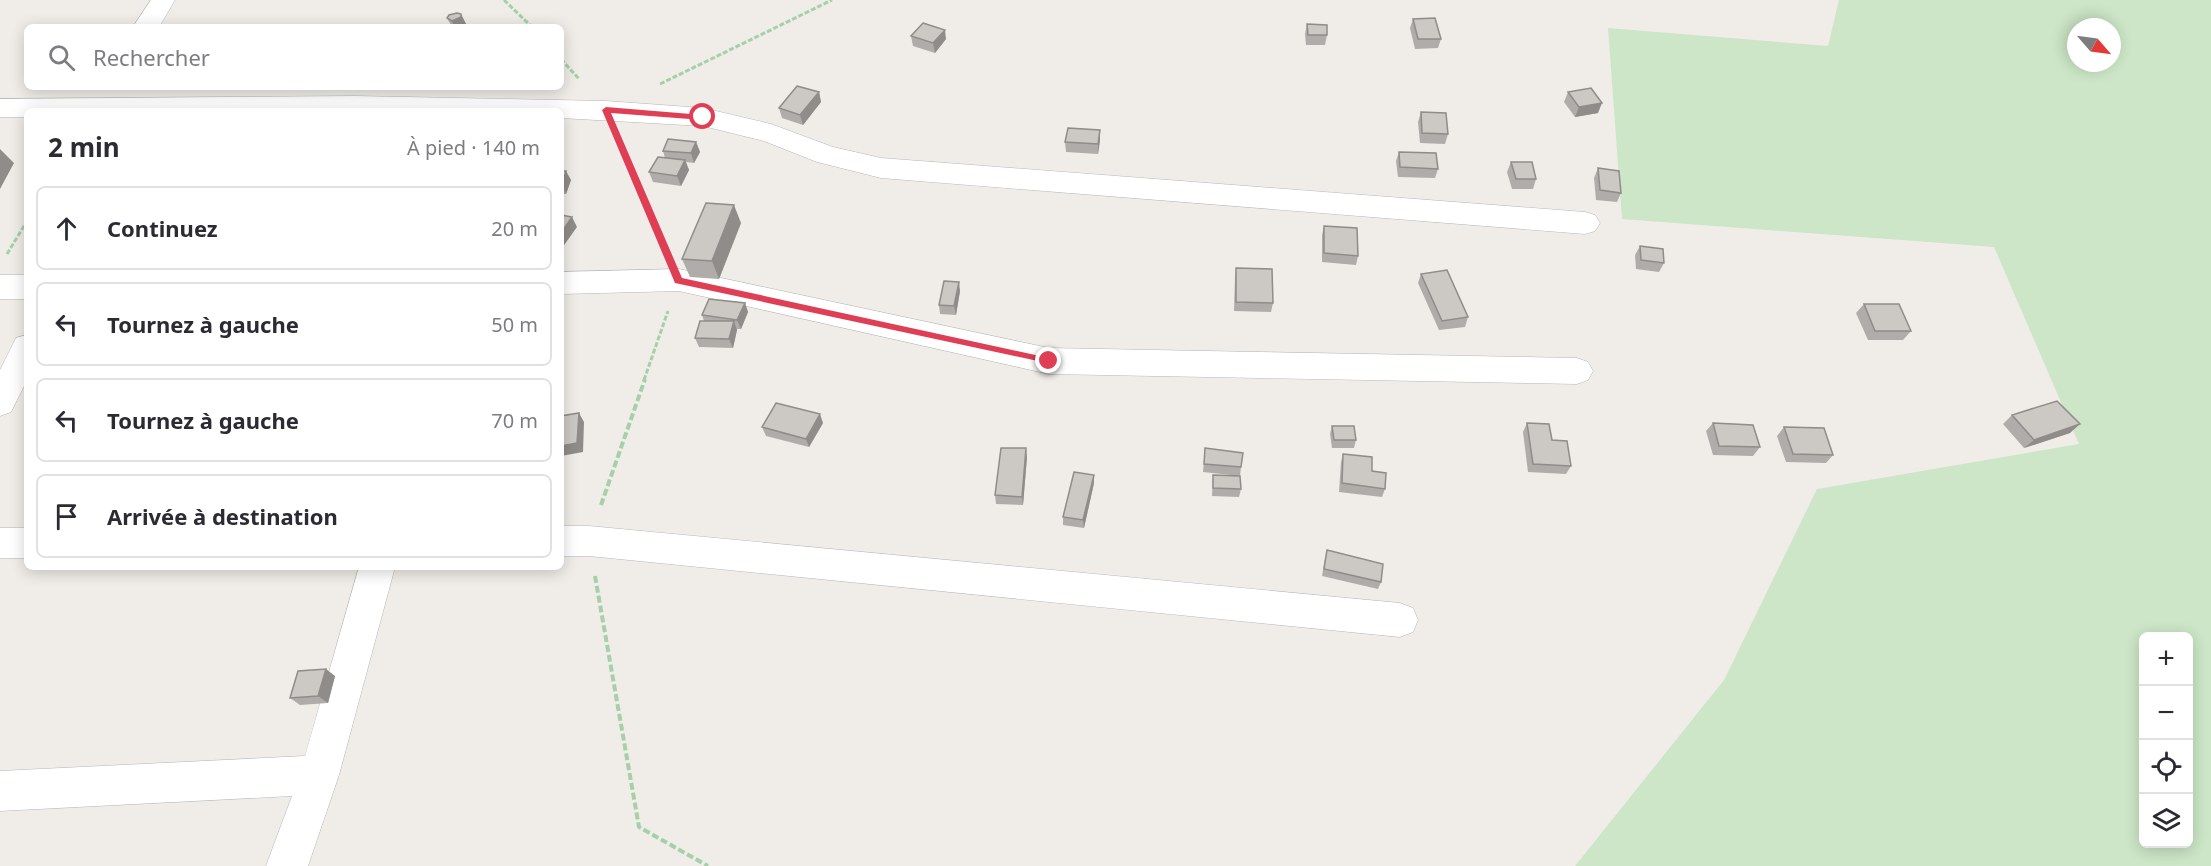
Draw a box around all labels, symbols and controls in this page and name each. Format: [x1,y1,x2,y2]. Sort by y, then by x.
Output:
north arrow [2067,18,2121,72]
search box [24,24,564,90]
icon: search [45,41,78,74]
text: Rechercher [93,42,210,72]
route start [689,103,715,129]
text: 2 min [48,129,120,165]
text: À pied · 140 m [407,134,540,161]
icon: ahead [50,212,83,245]
text: Continuez [107,213,218,243]
text: 20 m [491,215,538,242]
icon: left [50,308,83,341]
text: Tournez à gauche [107,309,299,339]
text: 50 m [491,311,538,338]
route end [1035,347,1061,373]
icon: left [50,404,83,437]
text: Tournez à gauche [107,405,299,435]
text: 70 m [491,407,538,434]
icon: arrive [50,500,83,533]
text: Arrivée à destination [107,501,338,531]
map controls [2139,632,2193,848]
button: + [2139,632,2193,686]
button: − [2139,686,2193,740]
button: locate [2139,740,2193,794]
button: layers [2139,794,2193,848]

